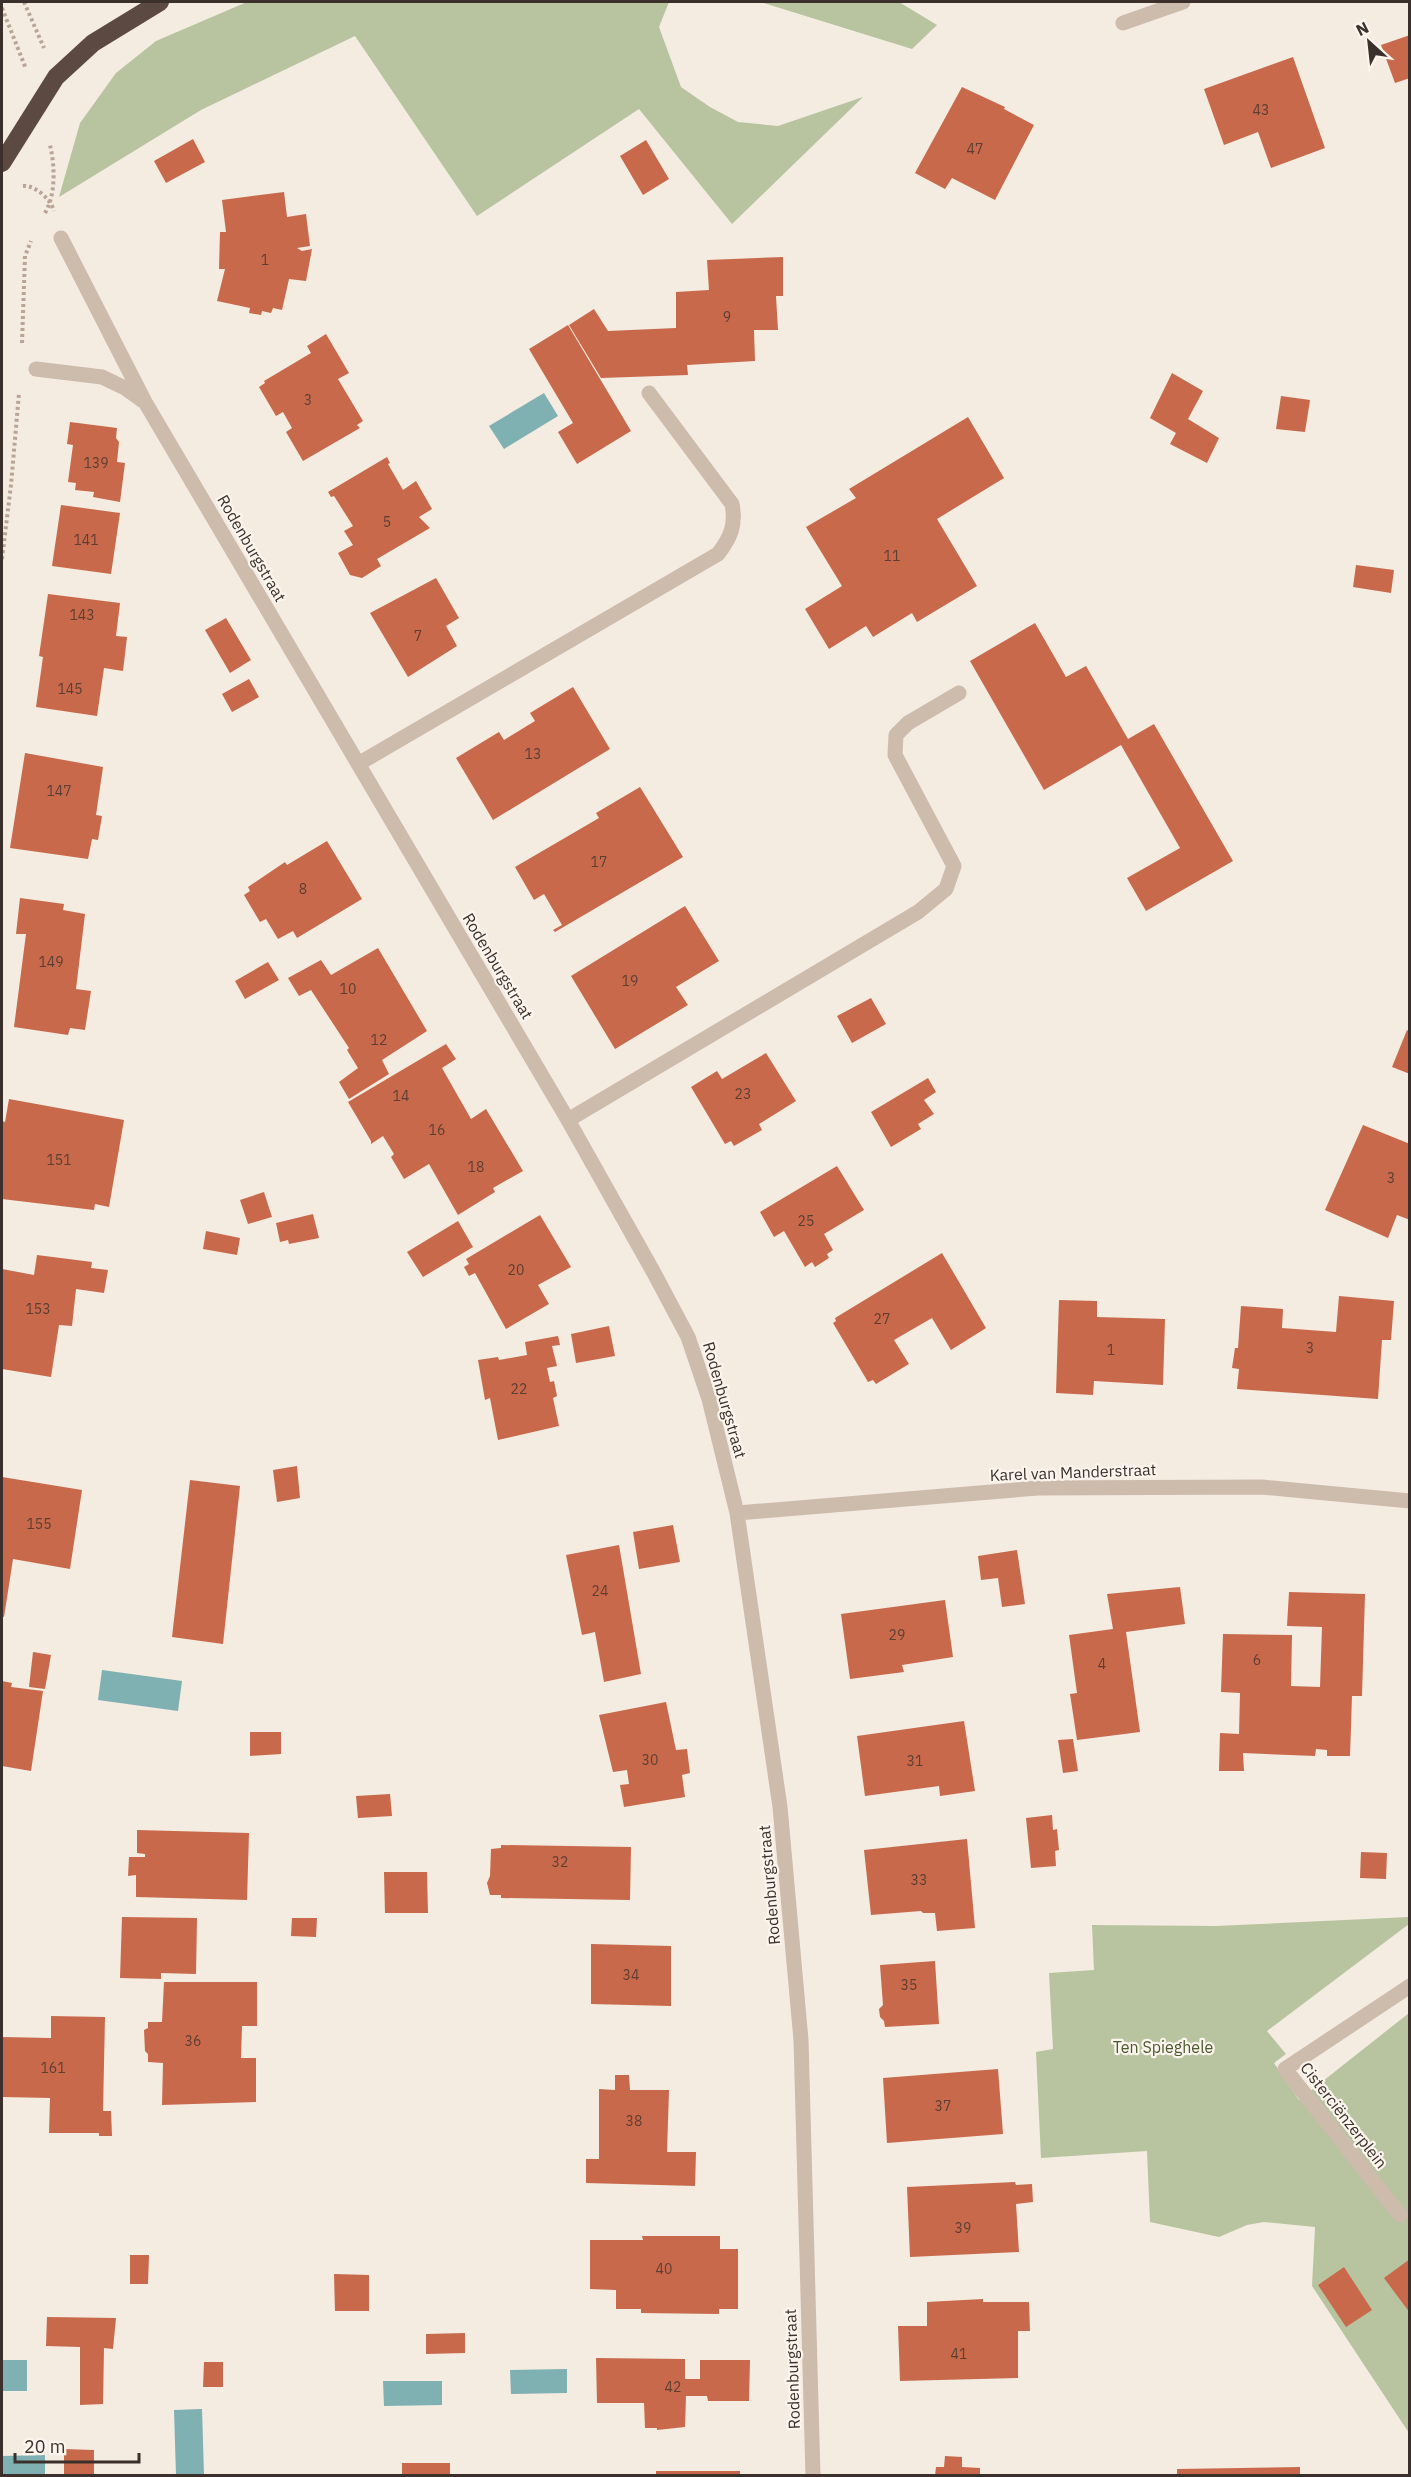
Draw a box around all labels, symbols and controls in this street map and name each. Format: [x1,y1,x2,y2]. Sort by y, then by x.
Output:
north arrow [1339,12,1399,72]
text: N [1352,17,1372,40]
house number: 43 [1253,101,1269,119]
house number: 47 [967,140,983,158]
house number: 1 [261,251,269,269]
house number: 9 [723,308,731,326]
house number: 3 [304,391,312,409]
house number: 139 [83,454,109,472]
street label: Rodenburgstraat [213,491,291,605]
house number: 5 [383,513,391,531]
house number: 141 [73,531,99,549]
house number: 11 [884,547,900,565]
house number: 143 [69,606,95,624]
house number: 7 [414,627,422,645]
house number: 145 [57,680,83,698]
house number: 13 [525,745,541,763]
house number: 147 [46,782,72,800]
house number: 17 [591,853,607,871]
house number: 8 [299,880,307,898]
street label: Rodenburgstraat [458,909,538,1023]
house number: 149 [38,953,64,971]
house number: 19 [622,972,638,990]
house number: 10 [340,980,356,998]
house number: 12 [371,1031,387,1049]
house number: 23 [735,1085,751,1103]
house number: 14 [393,1087,409,1105]
house number: 16 [429,1121,445,1139]
house number: 151 [46,1151,72,1169]
house number: 18 [468,1158,484,1176]
house number: 3 [1387,1169,1395,1187]
house number: 25 [798,1212,814,1230]
house number: 20 [508,1261,524,1279]
house number: 153 [25,1300,51,1318]
house number: 27 [874,1310,890,1328]
street label: Rodenburgstraat [699,1339,751,1461]
house number: 3 [1306,1339,1314,1357]
house number: 1 [1107,1341,1115,1359]
house number: 22 [511,1380,527,1398]
street label: Karel van Manderstraat [989,1459,1157,1485]
house number: 155 [26,1515,52,1533]
house number: 24 [592,1582,608,1600]
house number: 29 [889,1626,905,1644]
house number: 6 [1253,1651,1261,1669]
house number: 4 [1098,1655,1106,1673]
house number: 30 [642,1751,658,1769]
house number: 31 [907,1752,923,1770]
street label: Rodenburgstraat [754,1824,784,1946]
house number: 32 [552,1853,568,1871]
house number: 33 [911,1871,927,1889]
house number: 34 [623,1966,639,1984]
house number: 35 [901,1976,917,1994]
house number: 36 [185,2032,201,2050]
park label: Ten Spieghele [1113,2037,1214,2057]
street label: Cisterciënzerplein [1296,2058,1392,2172]
house number: 161 [40,2059,66,2077]
house number: 37 [935,2097,951,2115]
house number: 38 [626,2112,642,2130]
house number: 39 [955,2219,971,2237]
house number: 40 [656,2260,672,2278]
street label: Rodenburgstraat [780,2309,804,2429]
house number: 41 [951,2345,967,2363]
house number: 42 [665,2378,681,2396]
scale bar [15,2426,140,2464]
text: 20 m [24,2435,66,2458]

